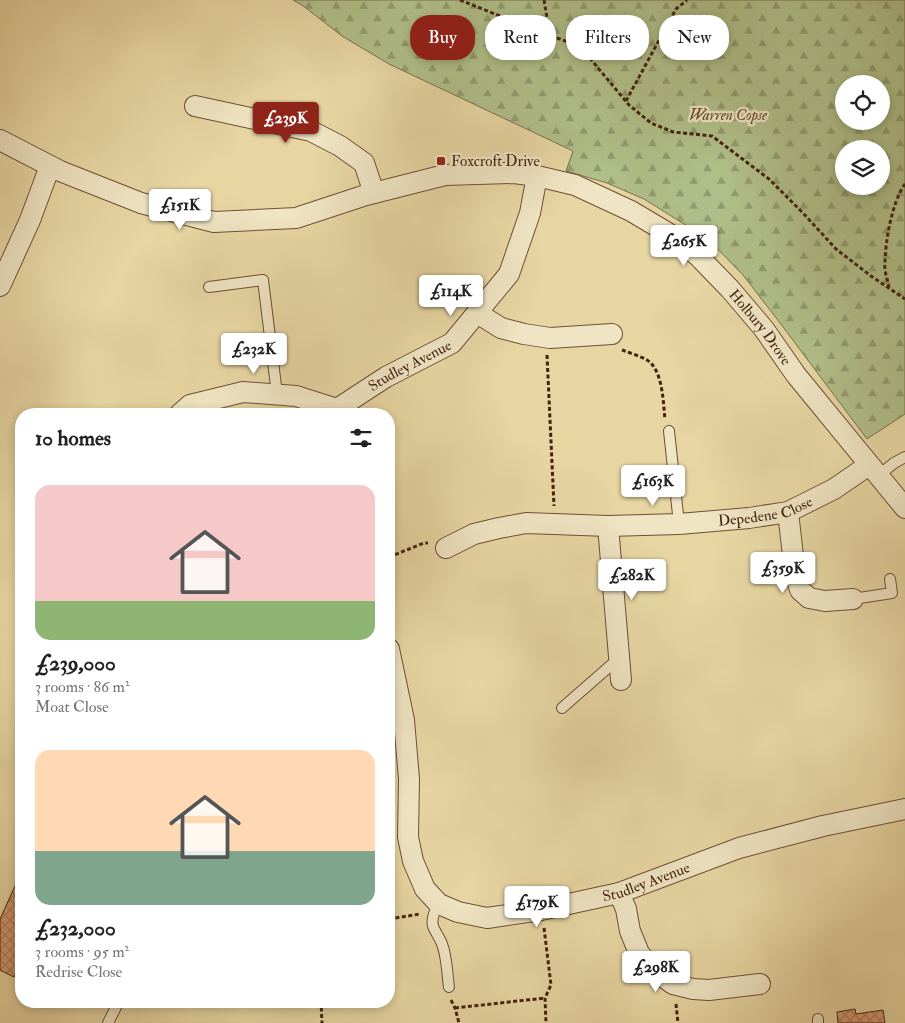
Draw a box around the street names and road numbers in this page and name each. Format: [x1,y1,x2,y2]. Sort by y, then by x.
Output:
street label: Holbury Drove [725,285,796,369]
street label: Studley Avenue [364,335,455,396]
street label: Depedene Close [717,492,816,530]
street label: Studley Avenue [601,858,692,906]

